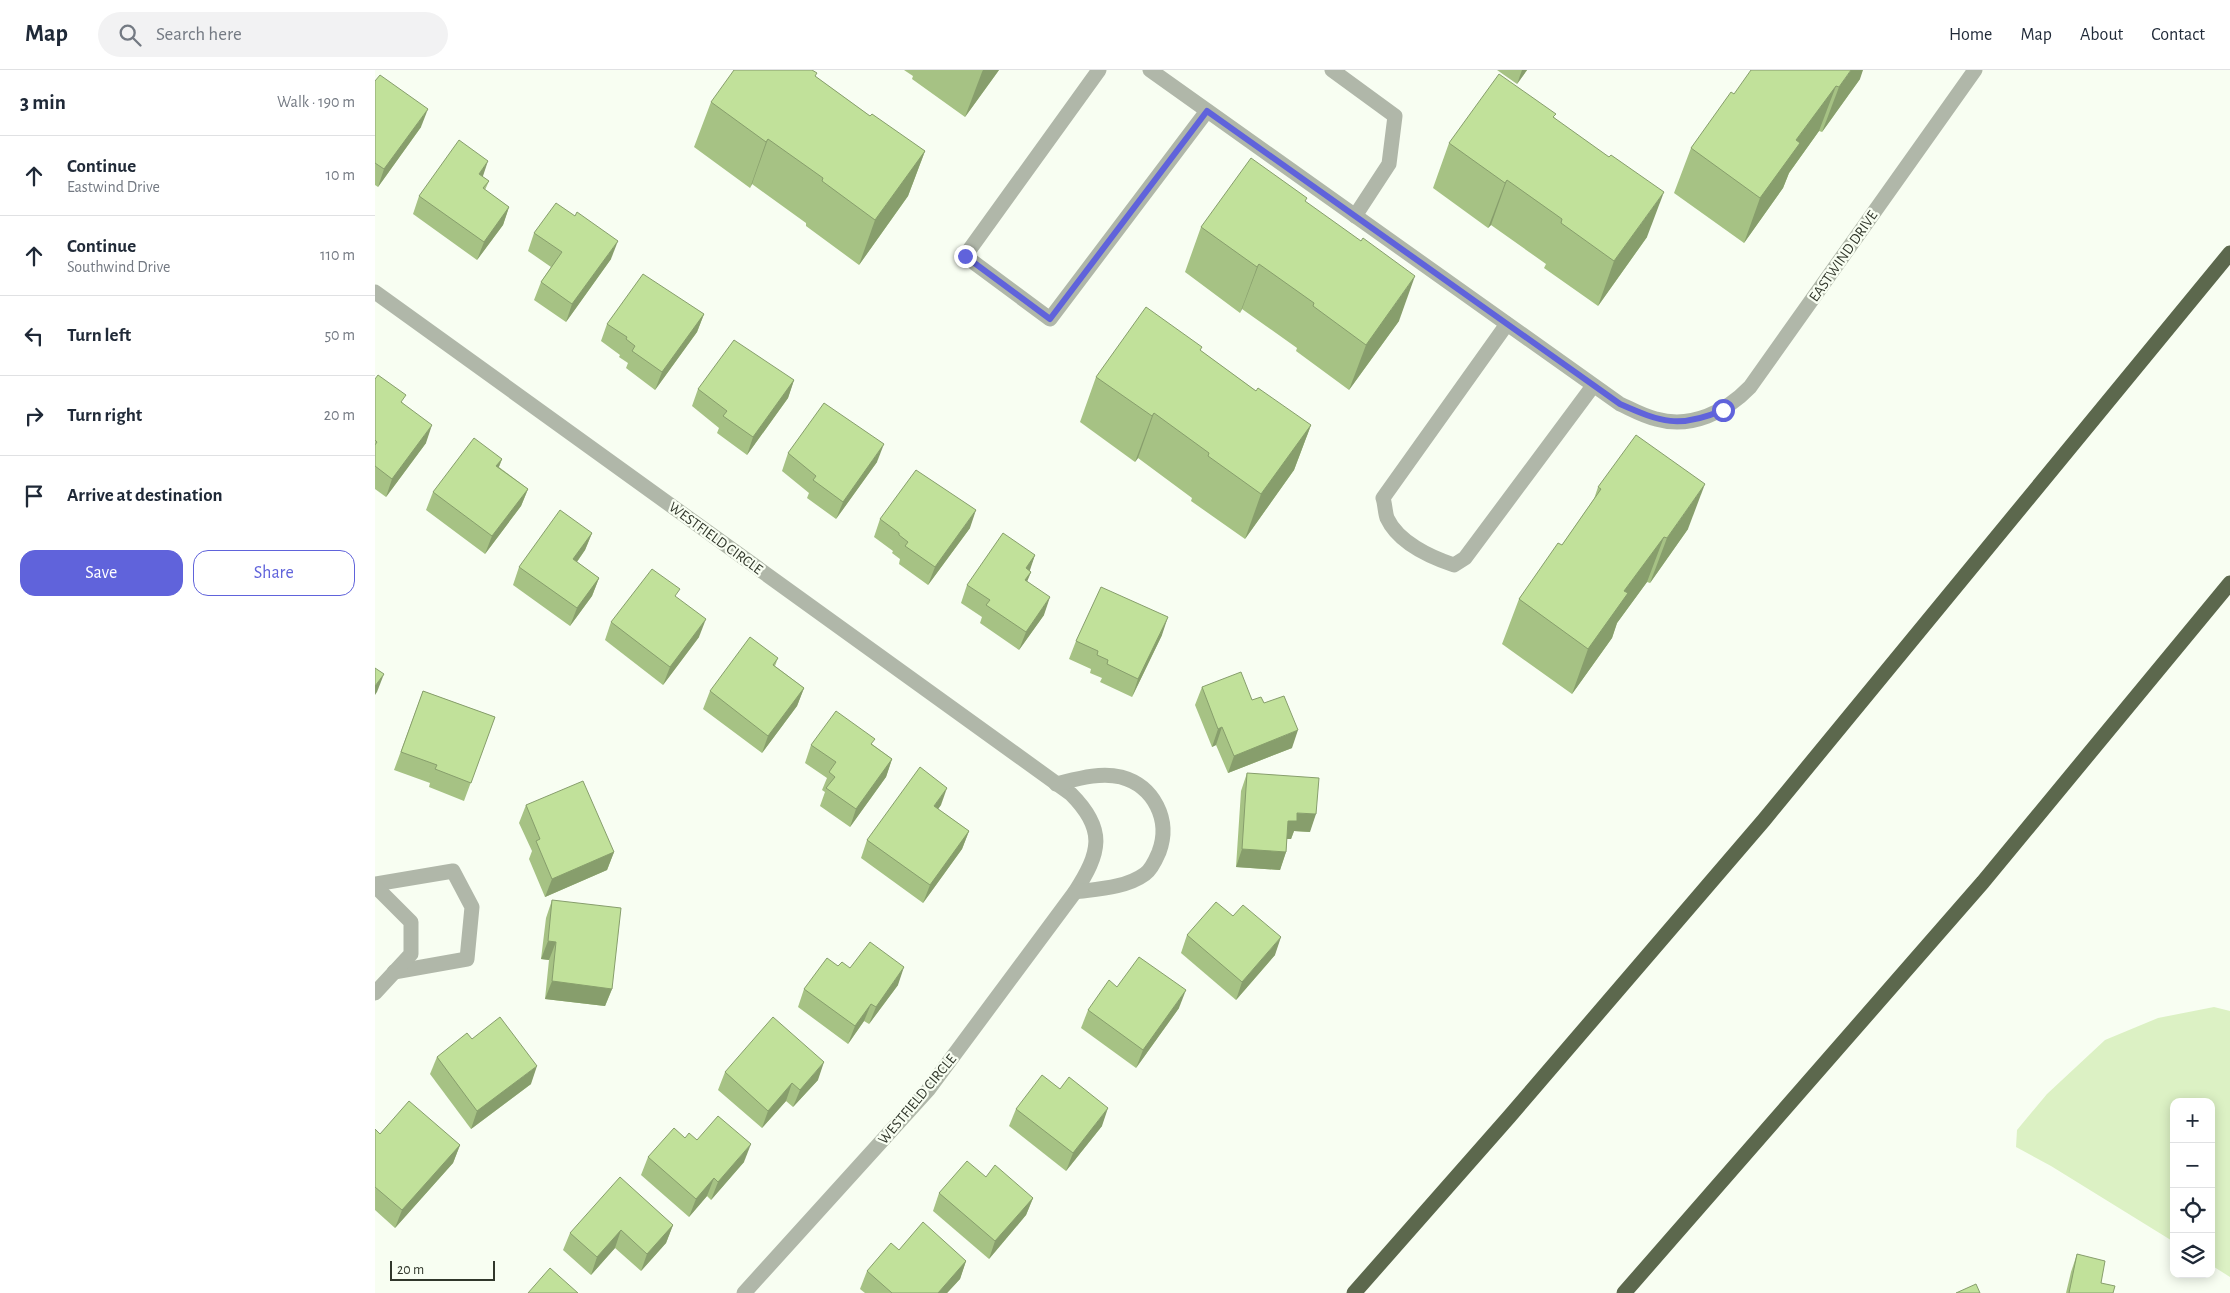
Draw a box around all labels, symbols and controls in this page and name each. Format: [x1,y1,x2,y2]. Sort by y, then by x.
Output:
search box [98,12,448,57]
icon: search [116,21,144,49]
text: Map [25,22,68,46]
text: Search here [156,25,242,44]
text: Home [1949,26,1992,44]
text: Map [2020,26,2052,44]
text: About [2080,26,2123,44]
text: Contact [2151,26,2205,44]
text: 3 min [20,92,66,113]
text: Walk · 190 m [277,94,355,110]
text: Continue [67,157,136,176]
icon: ahead [20,162,48,190]
text: 10 m [326,167,355,183]
text: Eastwind Drive [67,179,160,195]
street label: EASTWIND DRIVE [1806,208,1880,305]
text: Continue [67,237,136,256]
icon: ahead [20,242,48,270]
route end [954,245,977,268]
text: 110 m [320,247,355,263]
text: Southwind Drive [67,259,171,275]
icon: left [20,322,48,350]
text: Turn left [67,326,131,345]
text: 50 m [324,327,355,343]
route start [1712,399,1735,422]
icon: right [20,402,48,430]
text: Turn right [67,406,142,425]
text: 20 m [324,407,355,423]
icon: arrive [20,482,48,510]
text: Arrive at destination [67,486,223,505]
street label: WESTFIELD CIRCLE [666,499,766,577]
button: Save [20,550,183,596]
button: Share [193,550,355,596]
street label: WESTFIELD CIRCLE [876,1052,959,1147]
map controls [2170,1098,2215,1278]
button: + [2170,1098,2215,1143]
button: − [2170,1143,2215,1188]
button: locate [2170,1188,2215,1233]
button: layers [2170,1233,2215,1278]
scale bar [390,1258,495,1281]
text: 20 m [397,1263,424,1277]

